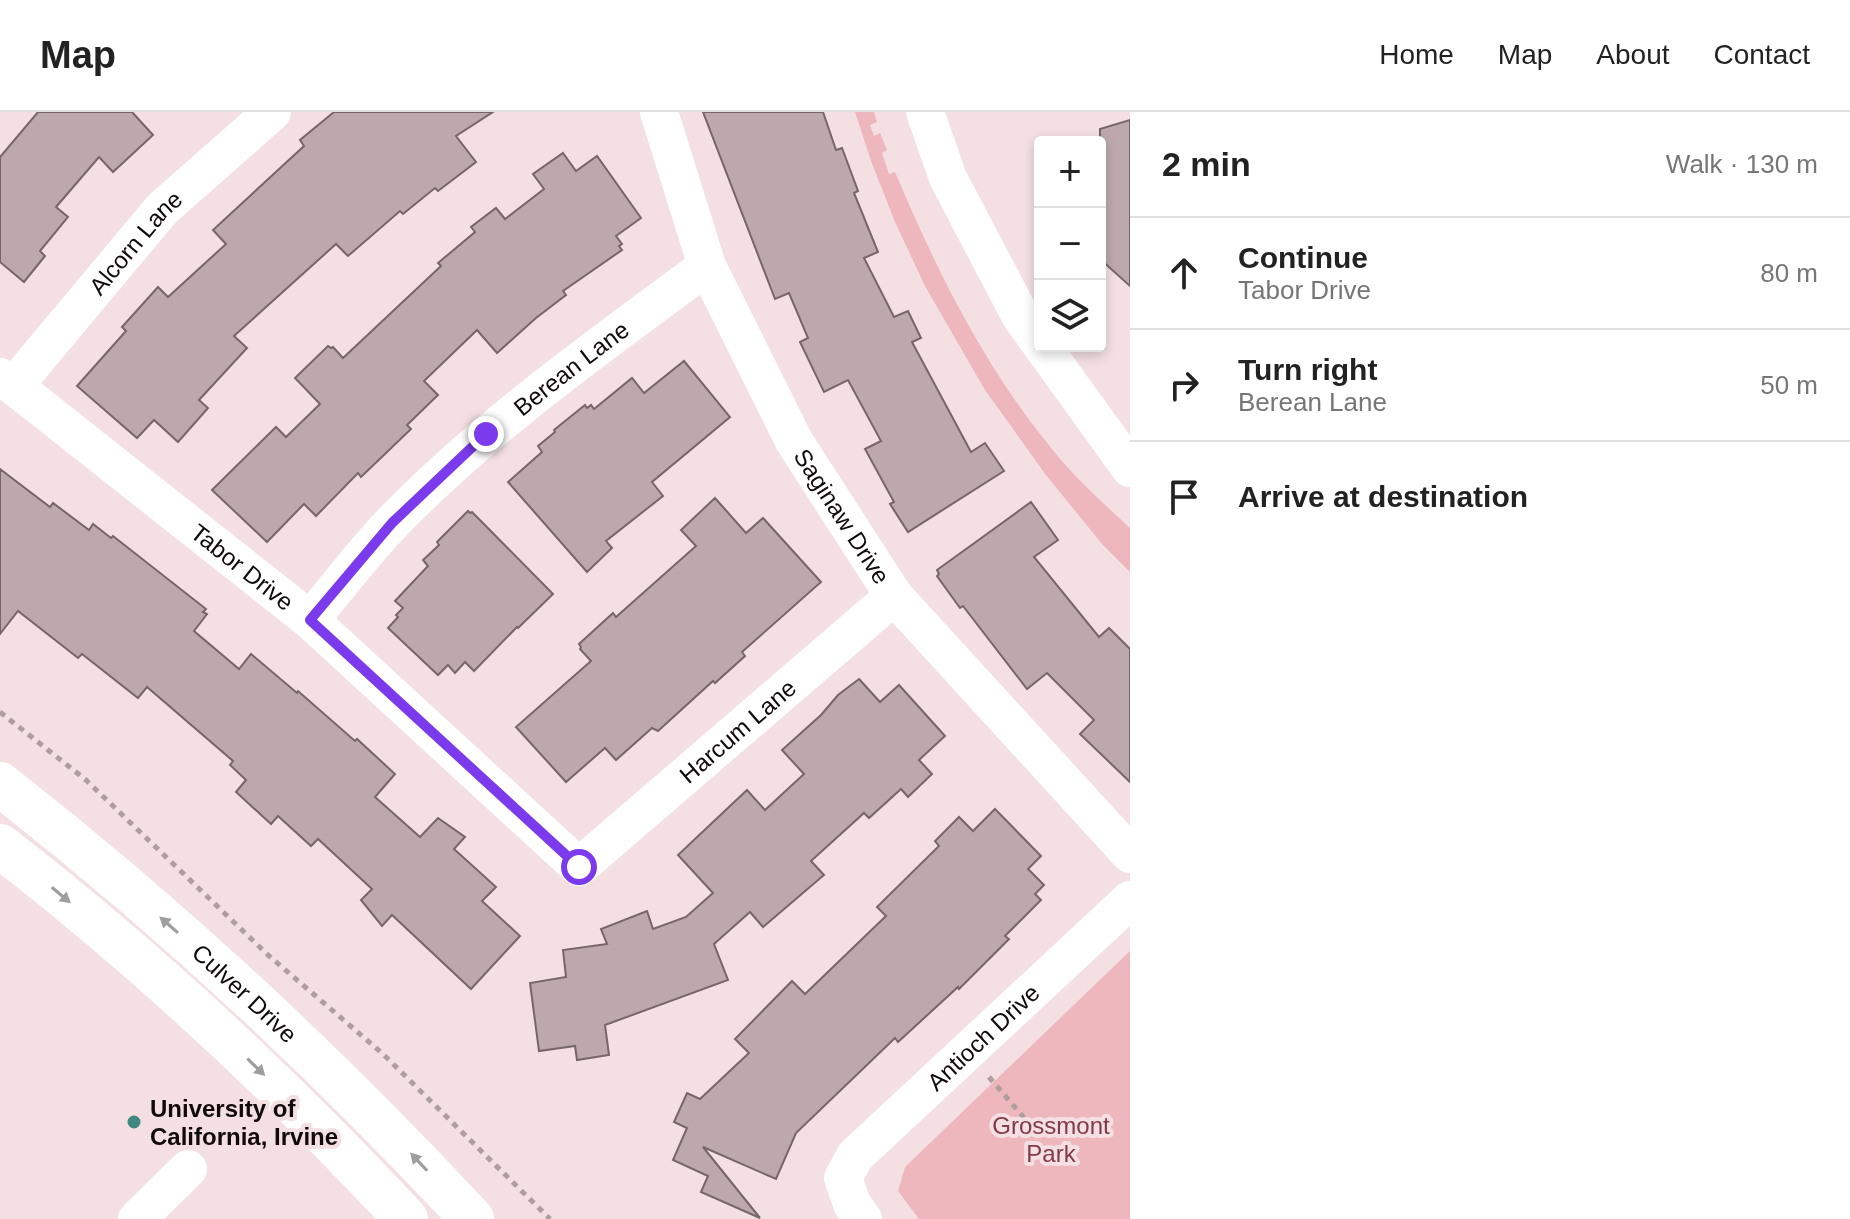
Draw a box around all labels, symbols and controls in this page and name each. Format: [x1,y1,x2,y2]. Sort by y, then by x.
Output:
text: Map [40,34,116,76]
text: Home [1379,39,1454,70]
text: Map [1498,39,1552,70]
text: About [1596,39,1670,70]
text: Contact [1714,39,1810,70]
map controls [1034,136,1106,352]
button: + [1034,136,1106,208]
text: 2 min [1162,145,1251,183]
text: Walk · 130 m [1666,149,1818,179]
street label: Alcorn Lane [83,185,187,300]
button: − [1034,208,1106,280]
text: Continue [1238,241,1368,274]
icon: ahead [1162,251,1206,295]
text: 80 m [1760,258,1818,288]
text: Tabor Drive [1238,275,1371,305]
button: layers [1034,280,1106,352]
street label: Berean Lane [508,315,634,421]
text: Turn right [1238,353,1377,386]
icon: right [1162,363,1206,407]
text: 50 m [1760,370,1818,400]
text: Berean Lane [1238,387,1387,417]
route end [468,416,504,452]
street label: Saginaw Drive [789,444,896,588]
icon: arrive [1162,475,1206,519]
text: Arrive at destination [1238,480,1528,513]
street label: Tabor Drive [186,518,299,615]
street label: Harcum Lane [674,674,801,788]
route start [561,849,597,885]
one-way arrow [50,886,70,903]
one-way arrow [160,917,179,935]
street label: Culver Drive [187,938,303,1048]
street label: Antioch Drive [921,978,1044,1095]
one-way arrow [246,1057,265,1075]
place label: University of California, Irvine [150,1095,338,1150]
park label: Grossmont Park [992,1112,1110,1167]
marker: University of California, Irvine [125,1113,143,1131]
one-way arrow [410,1153,428,1172]

